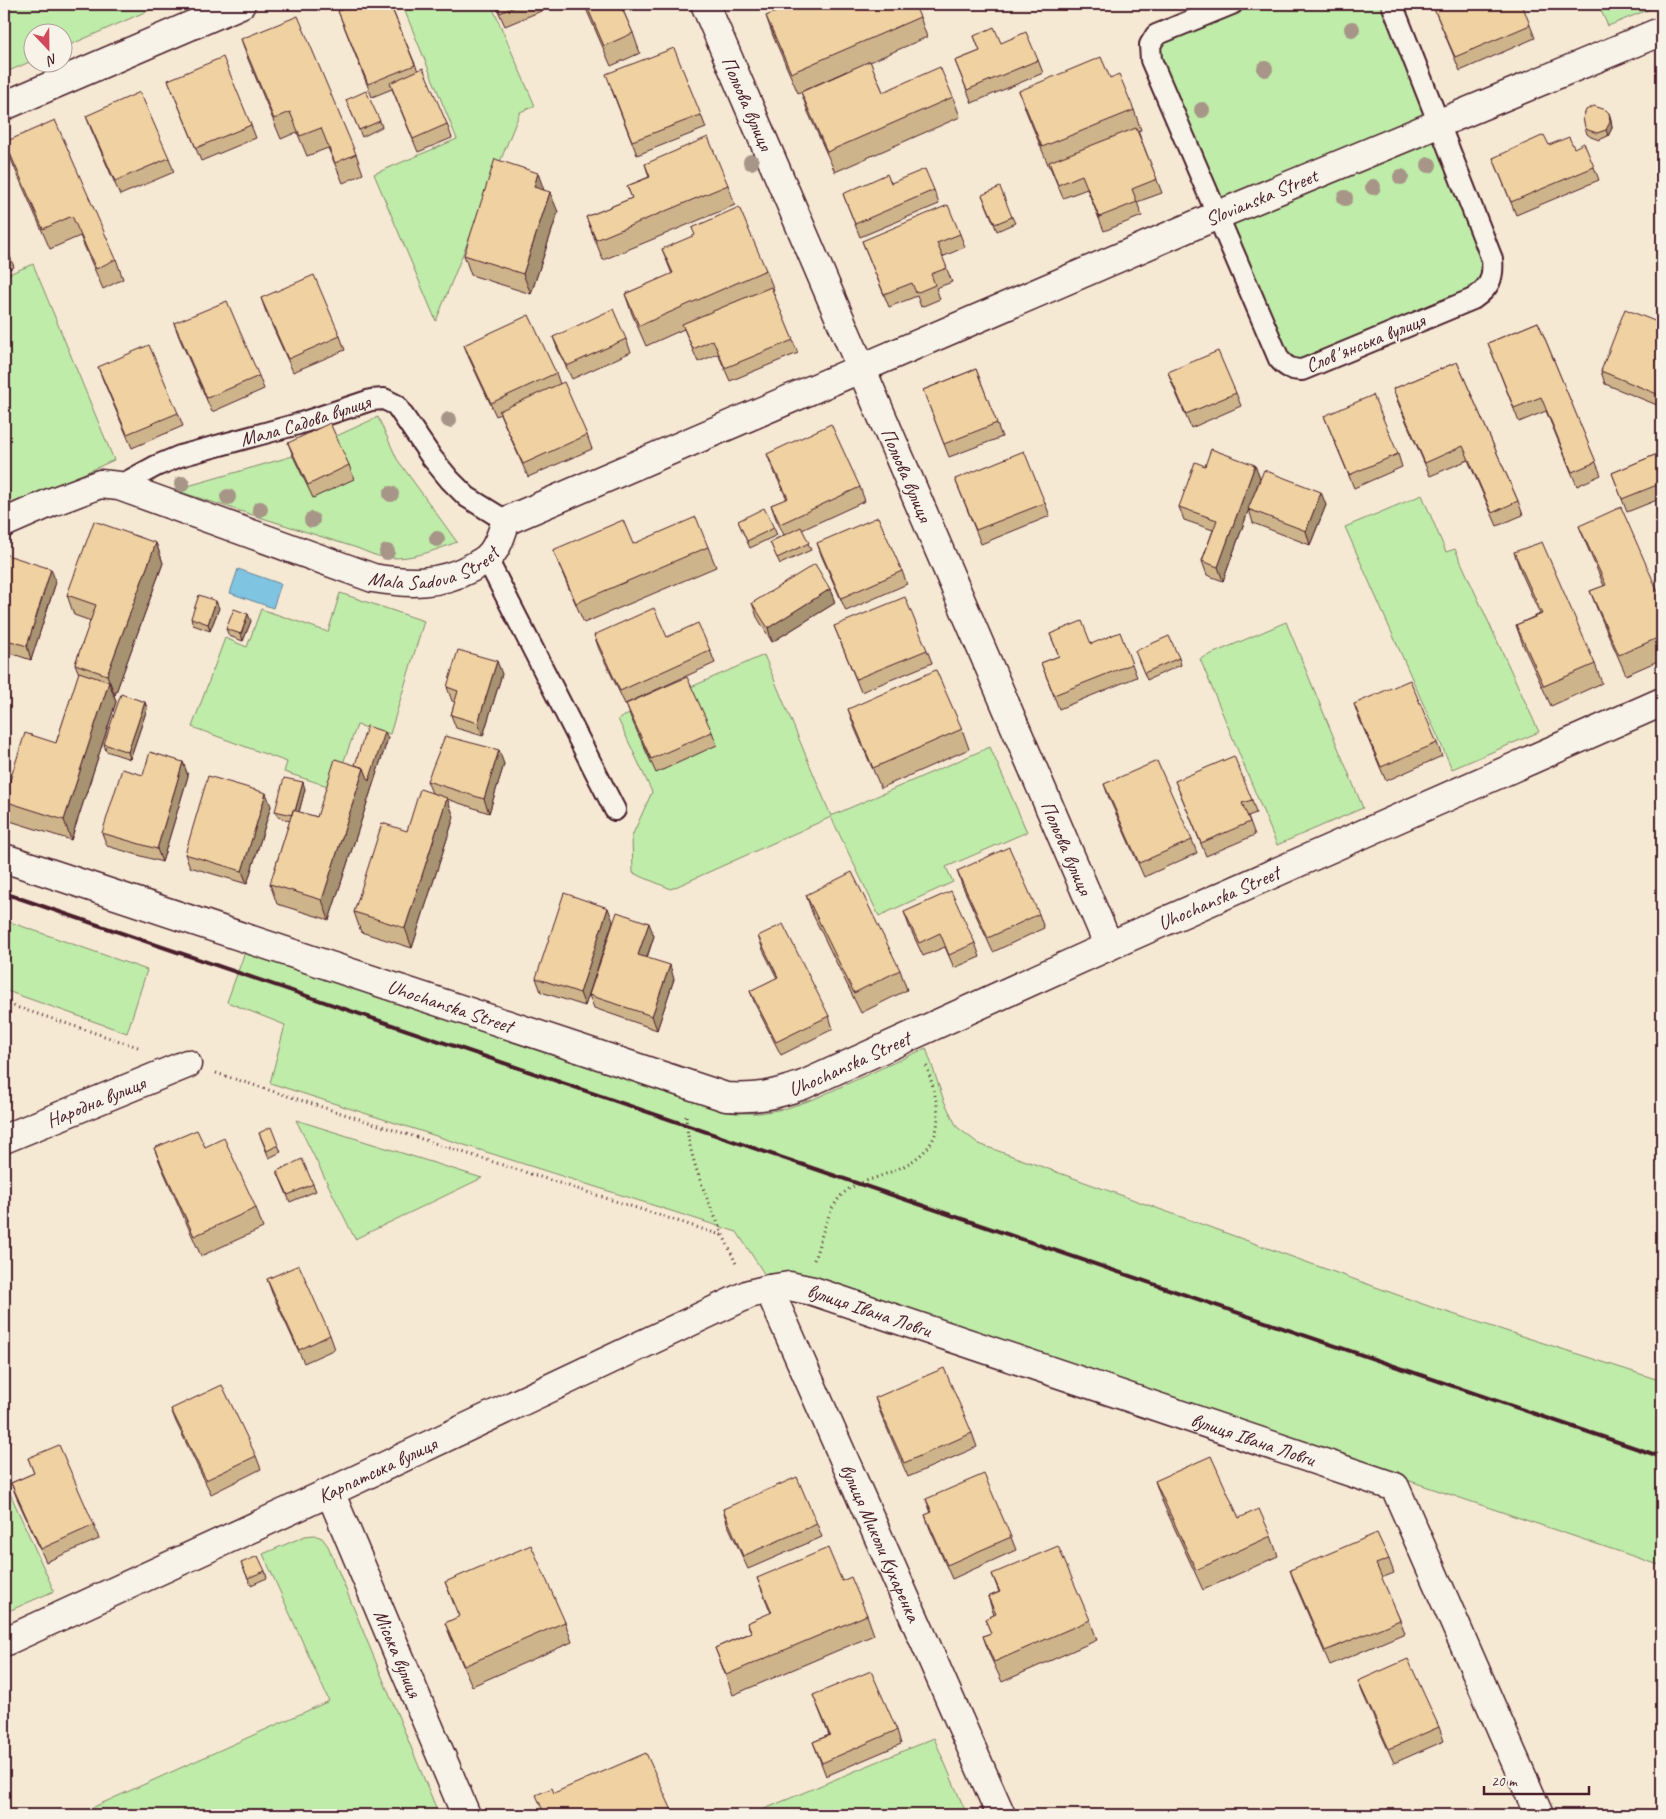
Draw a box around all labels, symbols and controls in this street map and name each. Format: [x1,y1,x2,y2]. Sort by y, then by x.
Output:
north arrow [22,22,72,72]
text: N [43,50,60,70]
street label: Польова вулиця [716,52,780,156]
street label: Slovianska Street [1201,162,1323,232]
street label: Словʼянська вулиця [1302,307,1430,378]
street label: Мала Садова вулиця [237,388,375,452]
street label: Польова вулиця [876,424,939,527]
street label: Mala Sadova Street [367,539,507,594]
street label: Польова вулиця [1036,797,1099,900]
street label: Uhochanska Street [1154,858,1286,935]
street label: Uhochanska Street [384,973,519,1039]
street label: Uhochanska Street [785,1024,917,1101]
street label: Народна вулиця [42,1069,151,1133]
street label: вулиця Івана Ловги [805,1278,936,1343]
street label: вулиця Івана Ловги [1188,1407,1320,1472]
street label: Карпатська вулиця [314,1430,442,1508]
street label: вулиця Миколи Кухаренка [835,1460,927,1627]
street label: Міська вулиця [368,1606,428,1702]
scale bar [1484,1764,1588,1796]
text: 20 m [1491,1772,1518,1791]

